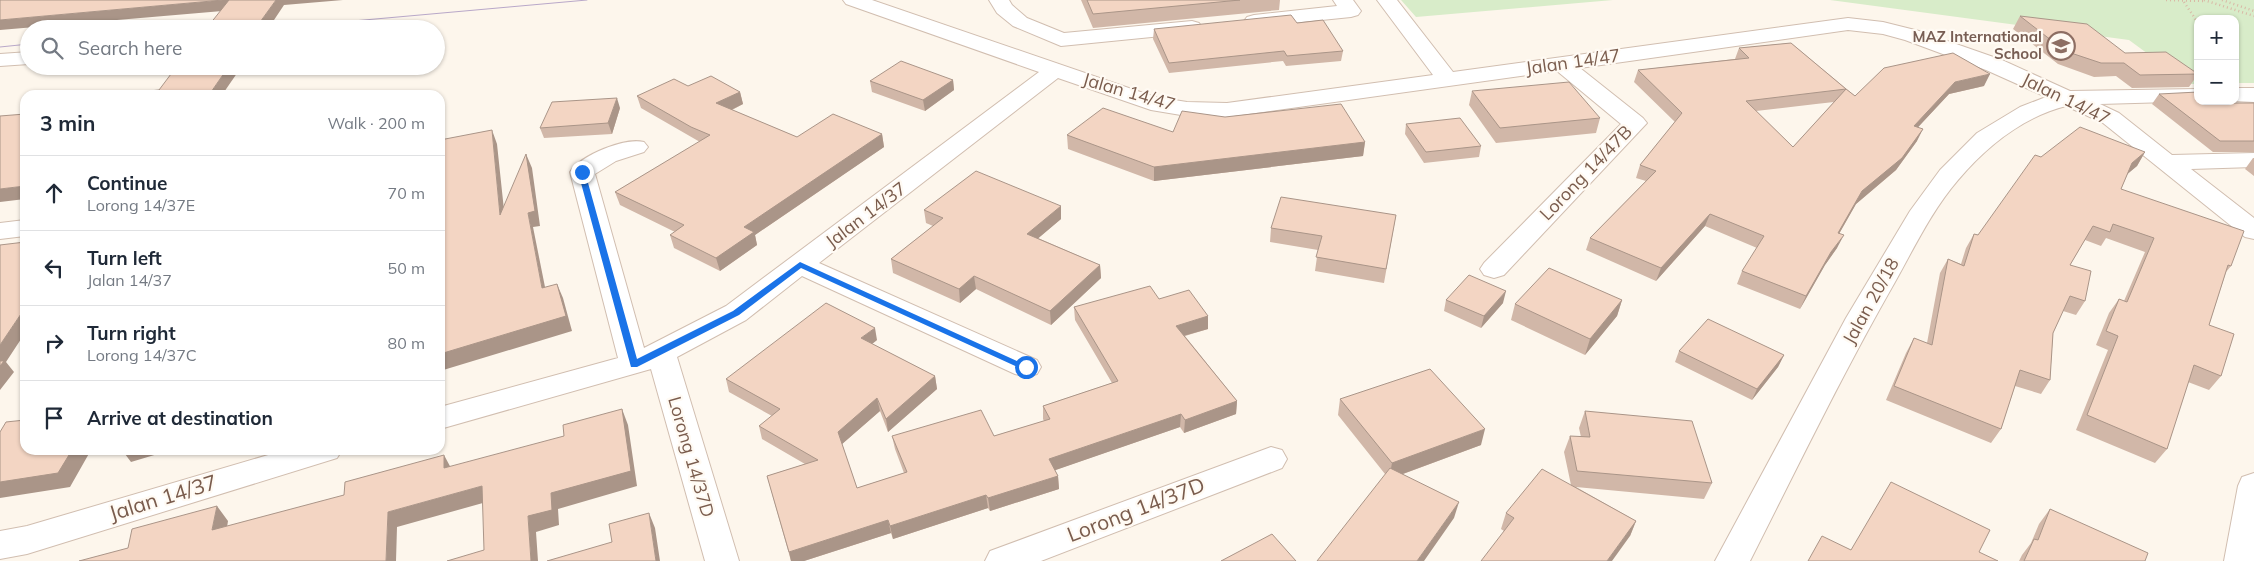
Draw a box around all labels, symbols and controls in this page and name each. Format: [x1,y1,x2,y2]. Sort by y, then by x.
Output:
map controls [2194,15,2239,105]
button: + [2194,15,2239,60]
search box [20,20,445,75]
place label: MAZ International School [1913,27,2042,63]
school or university icon: MAZ International School [2046,31,2076,61]
icon: search [38,34,66,62]
text: Search here [78,36,182,60]
street label: Jalan 14/47 [1524,43,1622,80]
button: − [2194,60,2239,105]
street label: Jalan 14/47 [1080,67,1178,116]
street label: Jalan 14/47 [2018,67,2114,130]
text: 3 min [40,110,95,136]
text: Walk · 200 m [327,113,425,133]
street label: Lorong 14/47B [1535,120,1637,225]
route end [571,161,594,184]
text: Continue [87,171,167,195]
street label: Jalan 14/37 [821,177,911,252]
icon: ahead [40,179,68,207]
text: 70 m [388,183,425,203]
text: Lorong 14/37E [87,195,195,215]
text: Turn left [87,246,162,270]
street label: Jalan 20/18 [1837,253,1904,348]
icon: left [40,254,68,282]
text: 50 m [388,258,425,278]
text: Jalan 14/37 [87,270,172,290]
text: Turn right [87,321,176,345]
icon: right [40,329,68,357]
text: 80 m [388,333,425,353]
text: Lorong 14/37C [87,345,197,365]
route start [1015,356,1038,379]
street label: Lorong 14/37D [663,394,720,520]
icon: arrive [40,404,68,432]
text: Arrive at destination [87,406,273,430]
street label: Jalan 14/37 [106,468,220,526]
street label: Lorong 14/37D [1063,471,1208,547]

